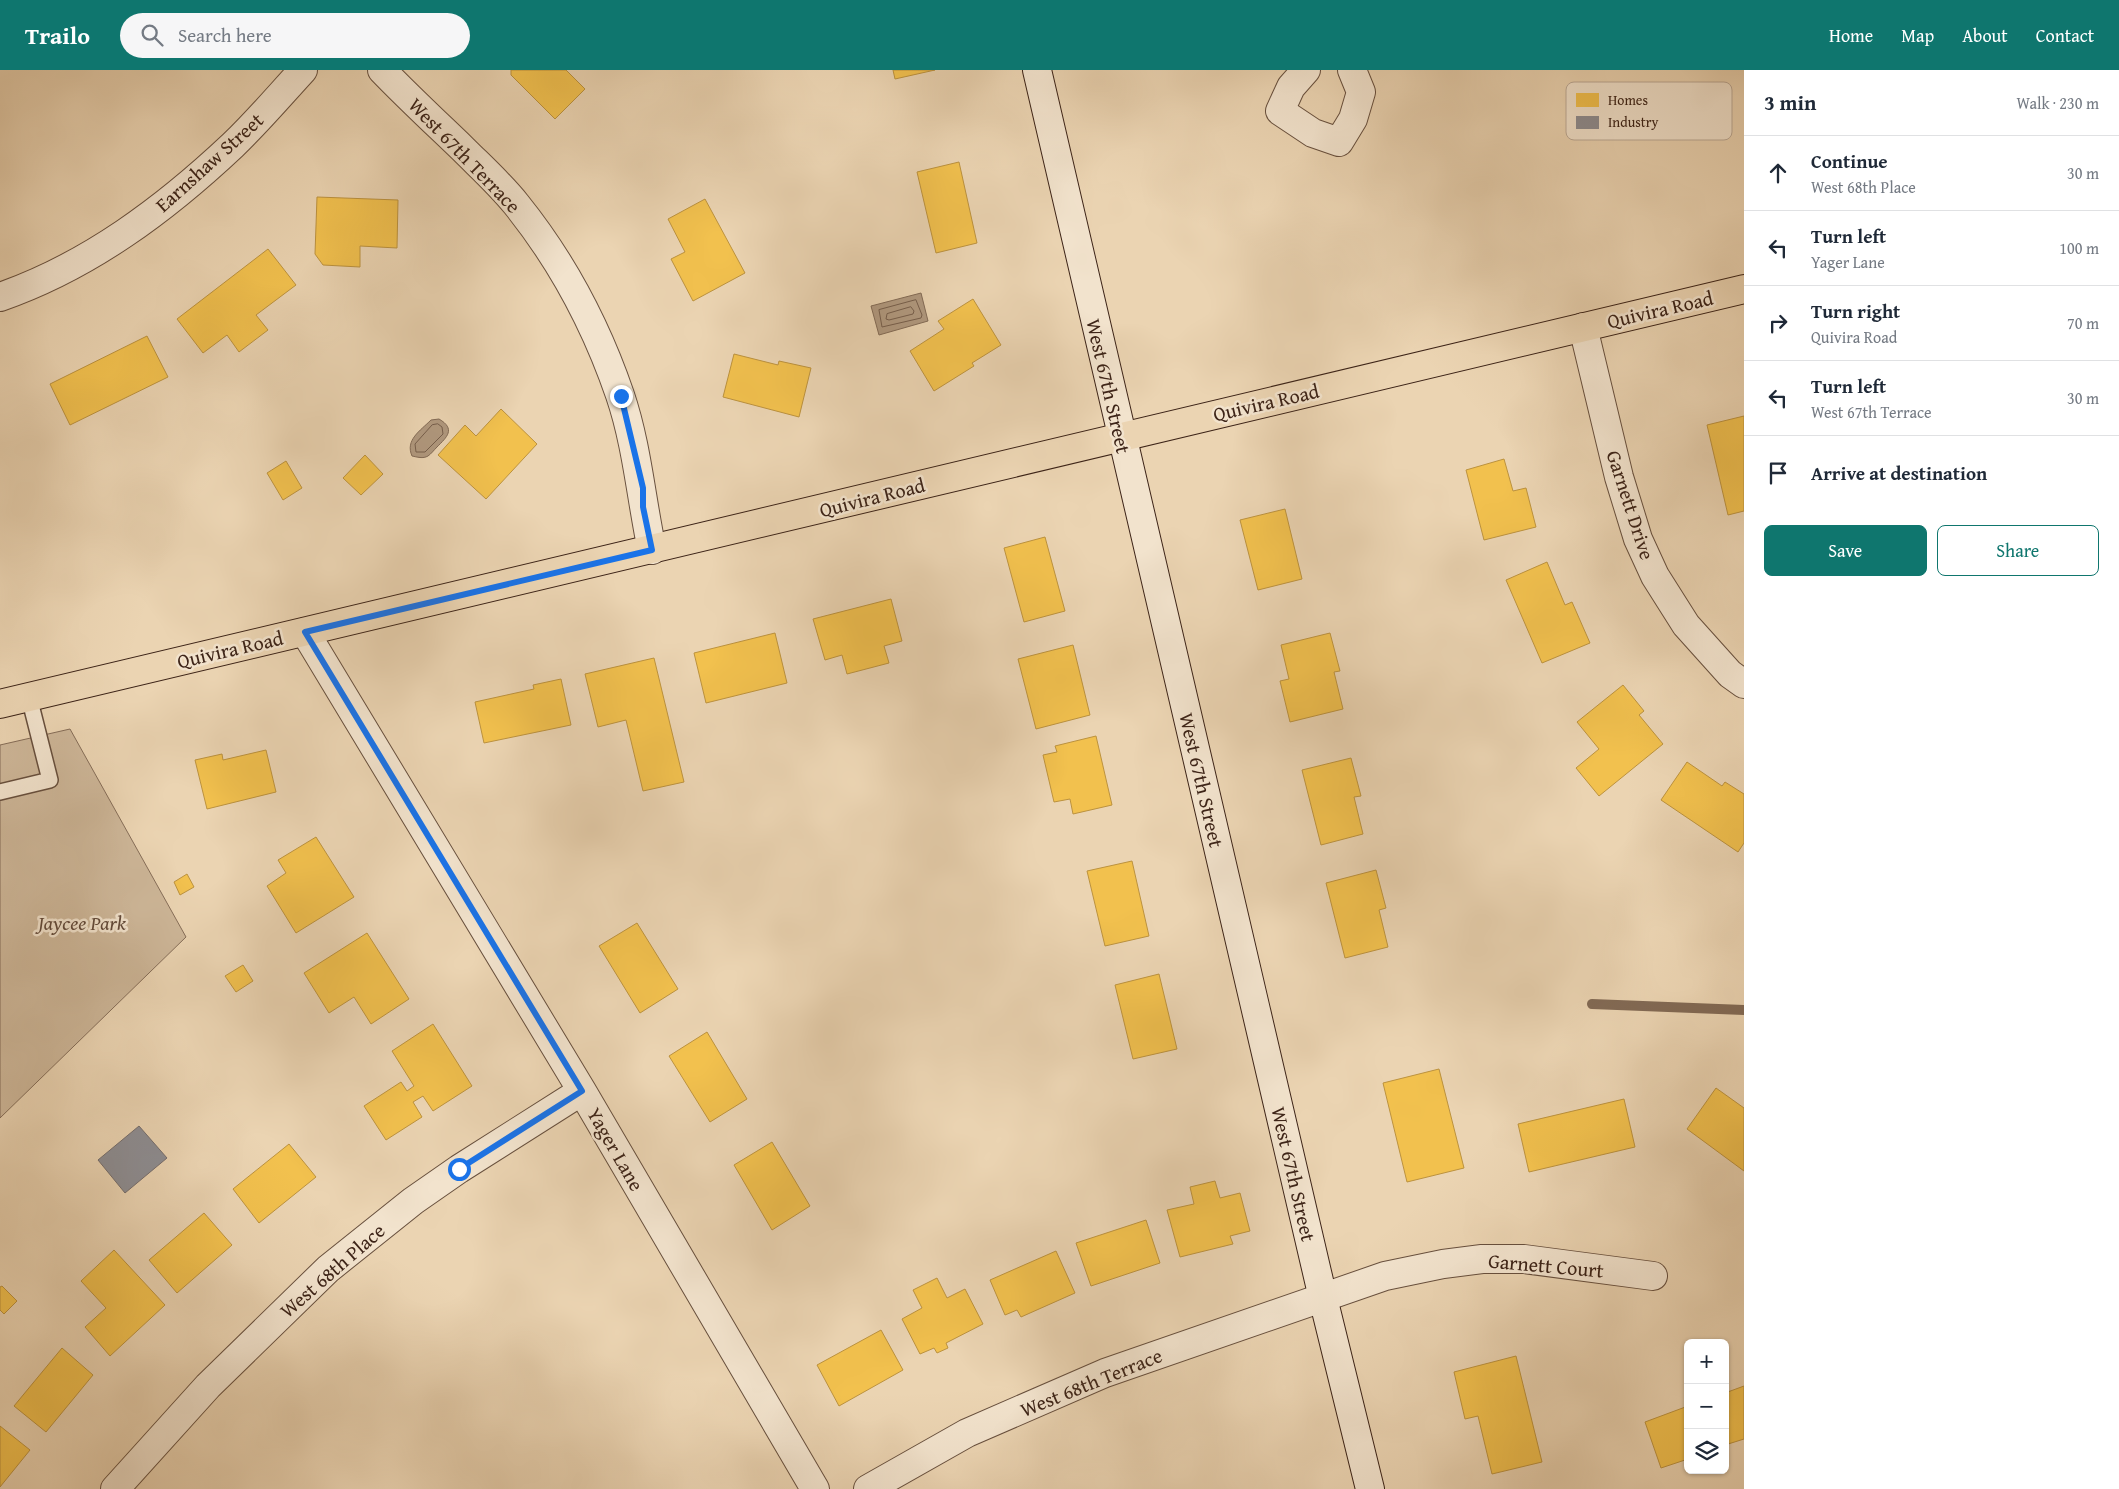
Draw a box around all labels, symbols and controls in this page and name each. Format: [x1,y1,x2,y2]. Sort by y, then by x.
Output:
search box [120,13,470,58]
text: Trailo [25,18,90,53]
icon: search [138,21,166,49]
text: Search here [178,21,272,49]
text: Home [1829,22,1873,49]
text: Map [1901,22,1934,49]
text: About [1962,22,2008,49]
text: Contact [2036,22,2094,49]
legend [1566,82,1732,140]
text: 3 min [1764,87,1816,118]
text: Homes [1608,90,1648,110]
street label: West 67th Terrace [402,91,528,219]
text: Walk · 230 m [2016,91,2099,115]
street label: Earnshaw Street [149,106,269,218]
text: Industry [1608,112,1658,132]
text: Continue [1811,147,1888,175]
icon: ahead [1764,159,1792,187]
text: 30 m [2067,161,2099,185]
text: West 68th Place [1811,175,1916,199]
text: Turn left [1811,222,1886,250]
icon: left [1764,234,1792,262]
text: 100 m [2059,236,2099,260]
text: Yager Lane [1811,250,1885,274]
street label: Quivira Road [1604,283,1716,335]
text: Turn right [1811,297,1900,325]
icon: right [1764,309,1792,337]
text: 70 m [2067,311,2099,335]
street label: West 67th Street [1079,316,1139,456]
text: Quivira Road [1811,325,1897,349]
text: Turn left [1811,372,1886,400]
street label: Quivira Road [1210,376,1322,428]
icon: left [1764,384,1792,412]
route end [610,385,633,408]
text: 30 m [2067,386,2099,410]
text: West 67th Terrace [1811,400,1932,424]
street label: Garnett Drive [1600,447,1662,563]
icon: arrive [1764,459,1792,487]
text: Arrive at destination [1811,459,1987,487]
street label: Quivira Road [816,470,928,524]
button: Save [1764,525,1927,576]
button: Share [1937,525,2099,576]
street label: Quivira Road [174,623,286,675]
street label: West 67th Street [1172,710,1232,850]
park label: Jaycee Park [35,908,127,937]
street label: Yager Lane [580,1102,652,1196]
street label: West 67th Street [1264,1104,1324,1244]
route start [448,1158,471,1181]
street label: West 68th Place [273,1216,391,1324]
street label: Garnett Court [1487,1246,1605,1284]
map controls [1684,1339,1729,1474]
button: + [1684,1339,1729,1384]
street label: West 68th Terrace [1016,1340,1166,1424]
button: − [1684,1384,1729,1429]
button: layers [1684,1429,1729,1474]

